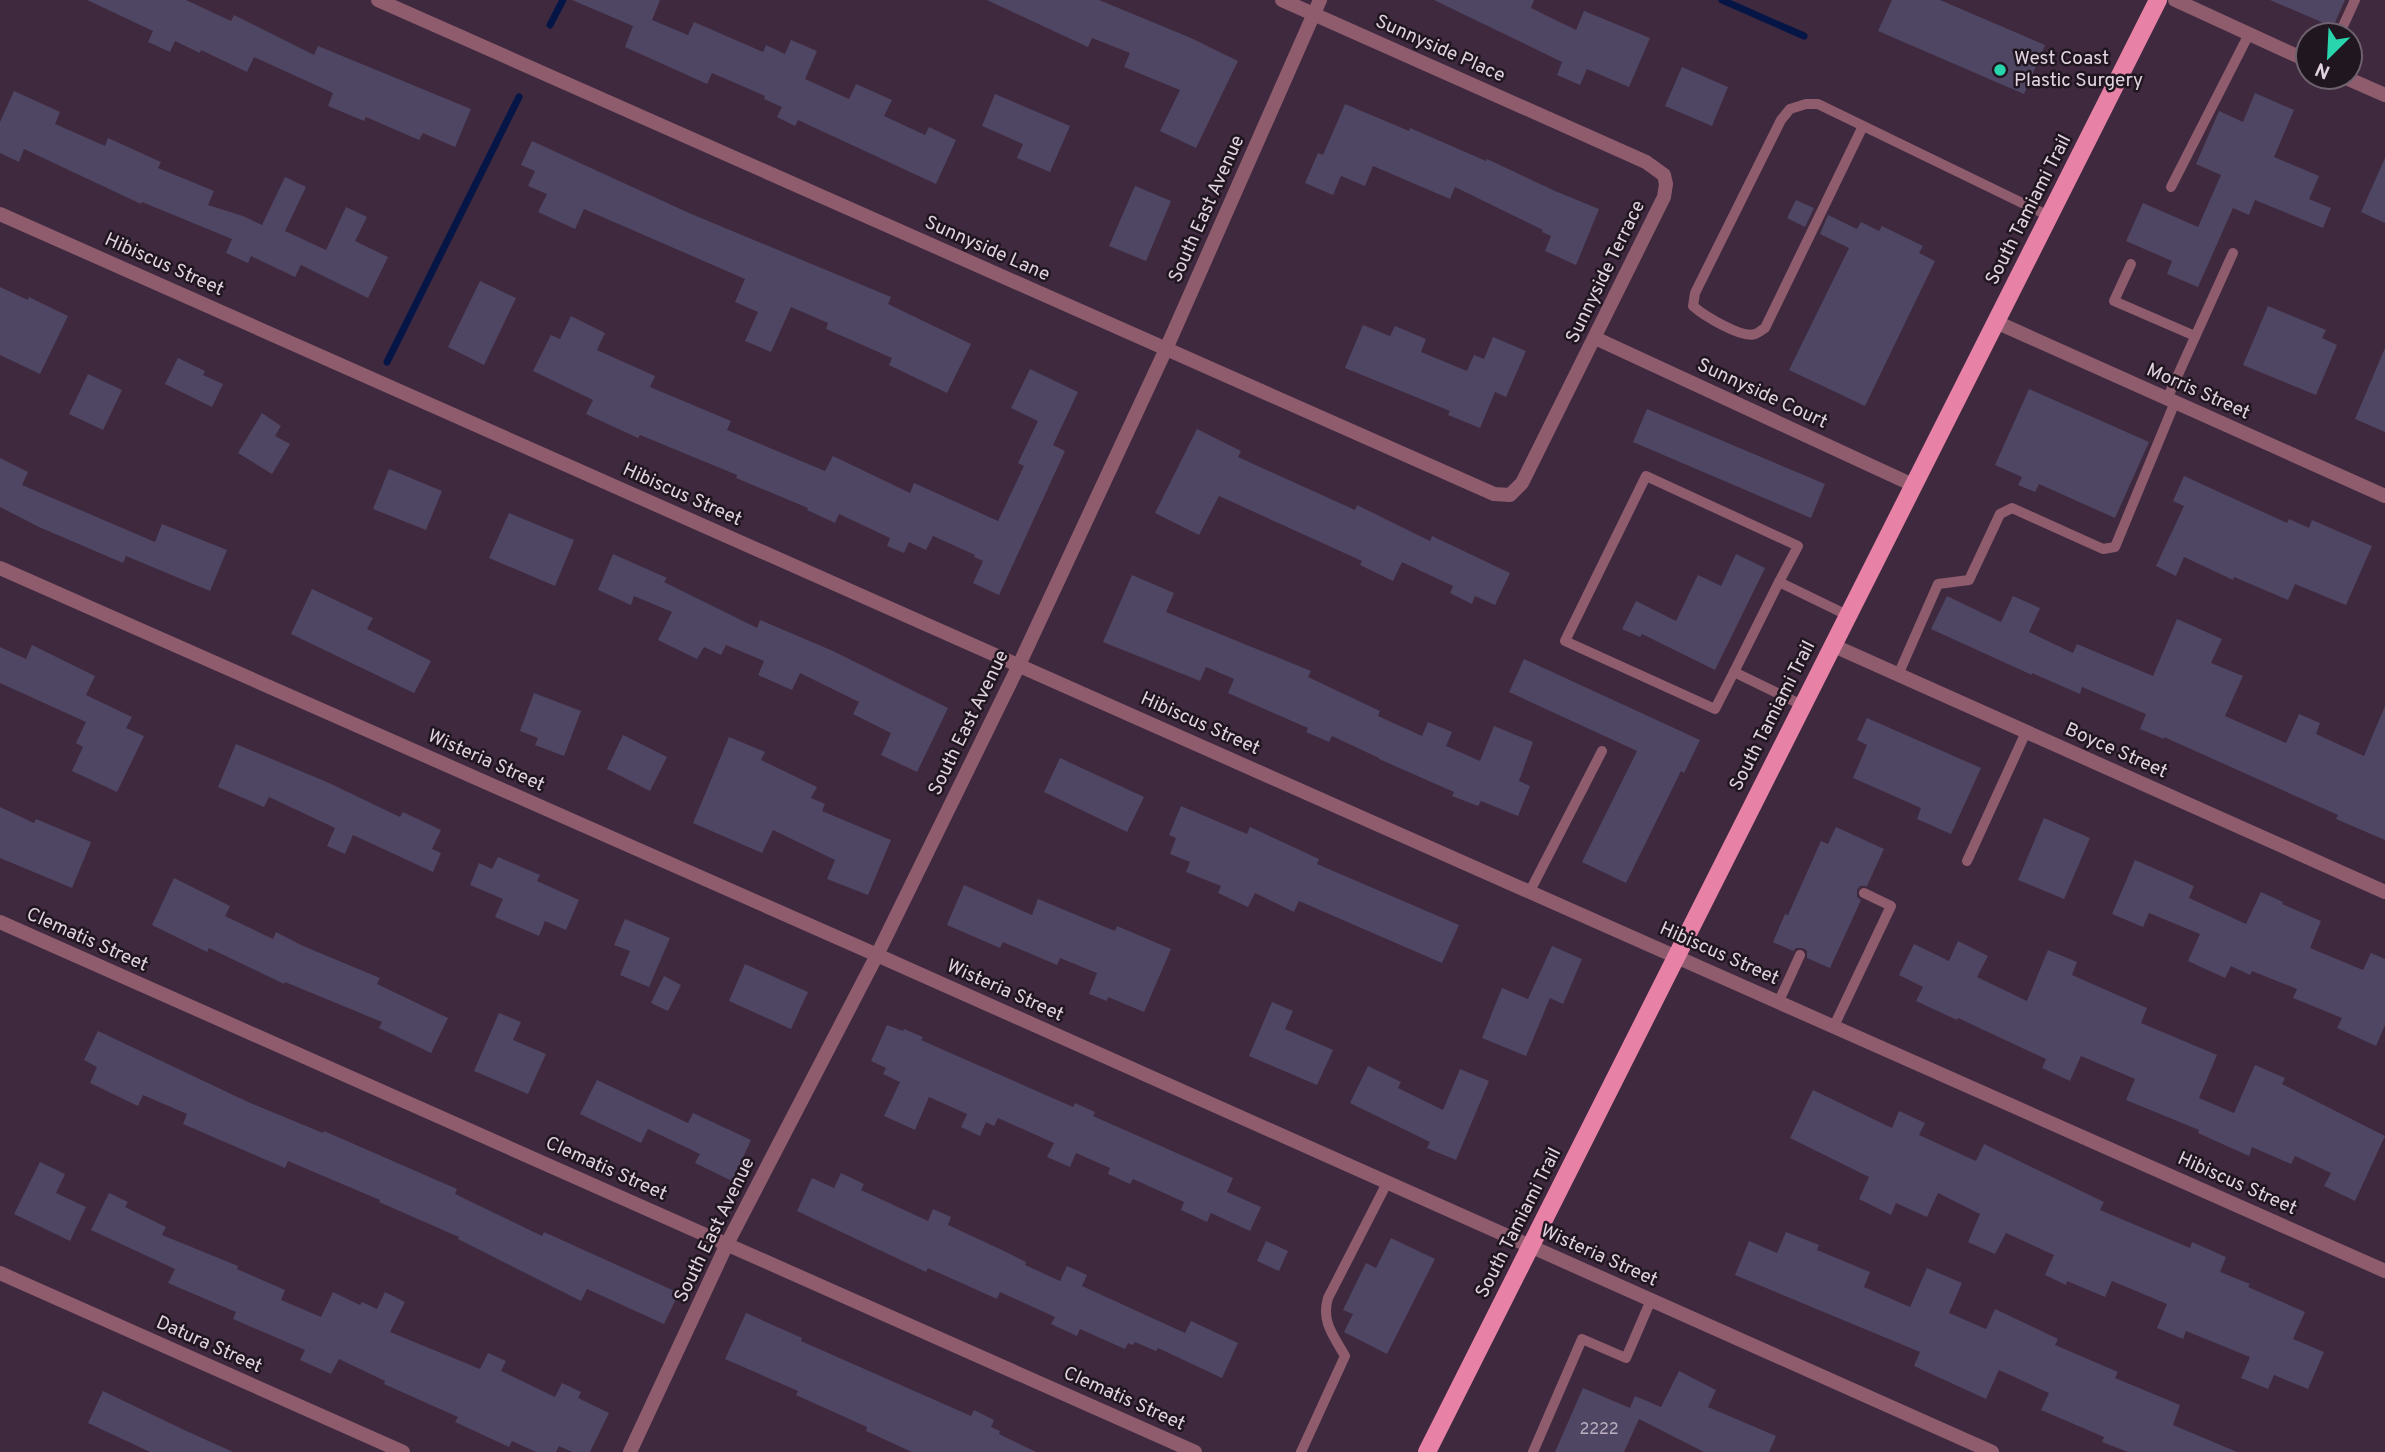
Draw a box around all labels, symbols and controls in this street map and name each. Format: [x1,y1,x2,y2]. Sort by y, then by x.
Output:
street label: Sunnyside Place [1371,10,1509,88]
north arrow [2294,21,2364,91]
place label: West Coast Plastic Surgery [2014,47,2143,93]
text: N [2312,56,2334,83]
marker: West Coast Plastic Surgery [1992,62,2008,78]
street label: South Tamiami Trail [1981,131,2077,289]
street label: South East Avenue [1164,132,1250,286]
street label: Sunnyside Terrace [1561,197,1651,347]
street label: Sunnyside Lane [921,211,1053,287]
street label: Hibiscus Street [101,228,227,302]
street label: Sunnyside Court [1693,353,1831,435]
street label: Morris Street [2142,358,2254,426]
street label: Hibiscus Street [619,458,745,532]
street label: South Tamiami Trail [1725,637,1821,795]
street label: South East Avenue [923,646,1015,800]
street label: Hibiscus Street [1137,687,1263,761]
street label: Boyce Street [2061,718,2171,784]
street label: Wisteria Street [424,724,548,798]
street label: Clematis Street [22,902,152,978]
street label: Hibiscus Street [1656,917,1782,991]
street label: Wisteria Street [943,954,1067,1028]
street label: Clematis Street [541,1131,671,1207]
street label: South Tamiami Trail [1471,1144,1567,1302]
street label: Hibiscus Street [2174,1147,2300,1221]
street label: South East Avenue [669,1153,761,1307]
street label: Wisteria Street [1537,1219,1661,1293]
street label: Datura Street [152,1311,266,1379]
street label: Clematis Street [1059,1361,1189,1437]
house number: 2222 [1579,1420,1619,1440]

